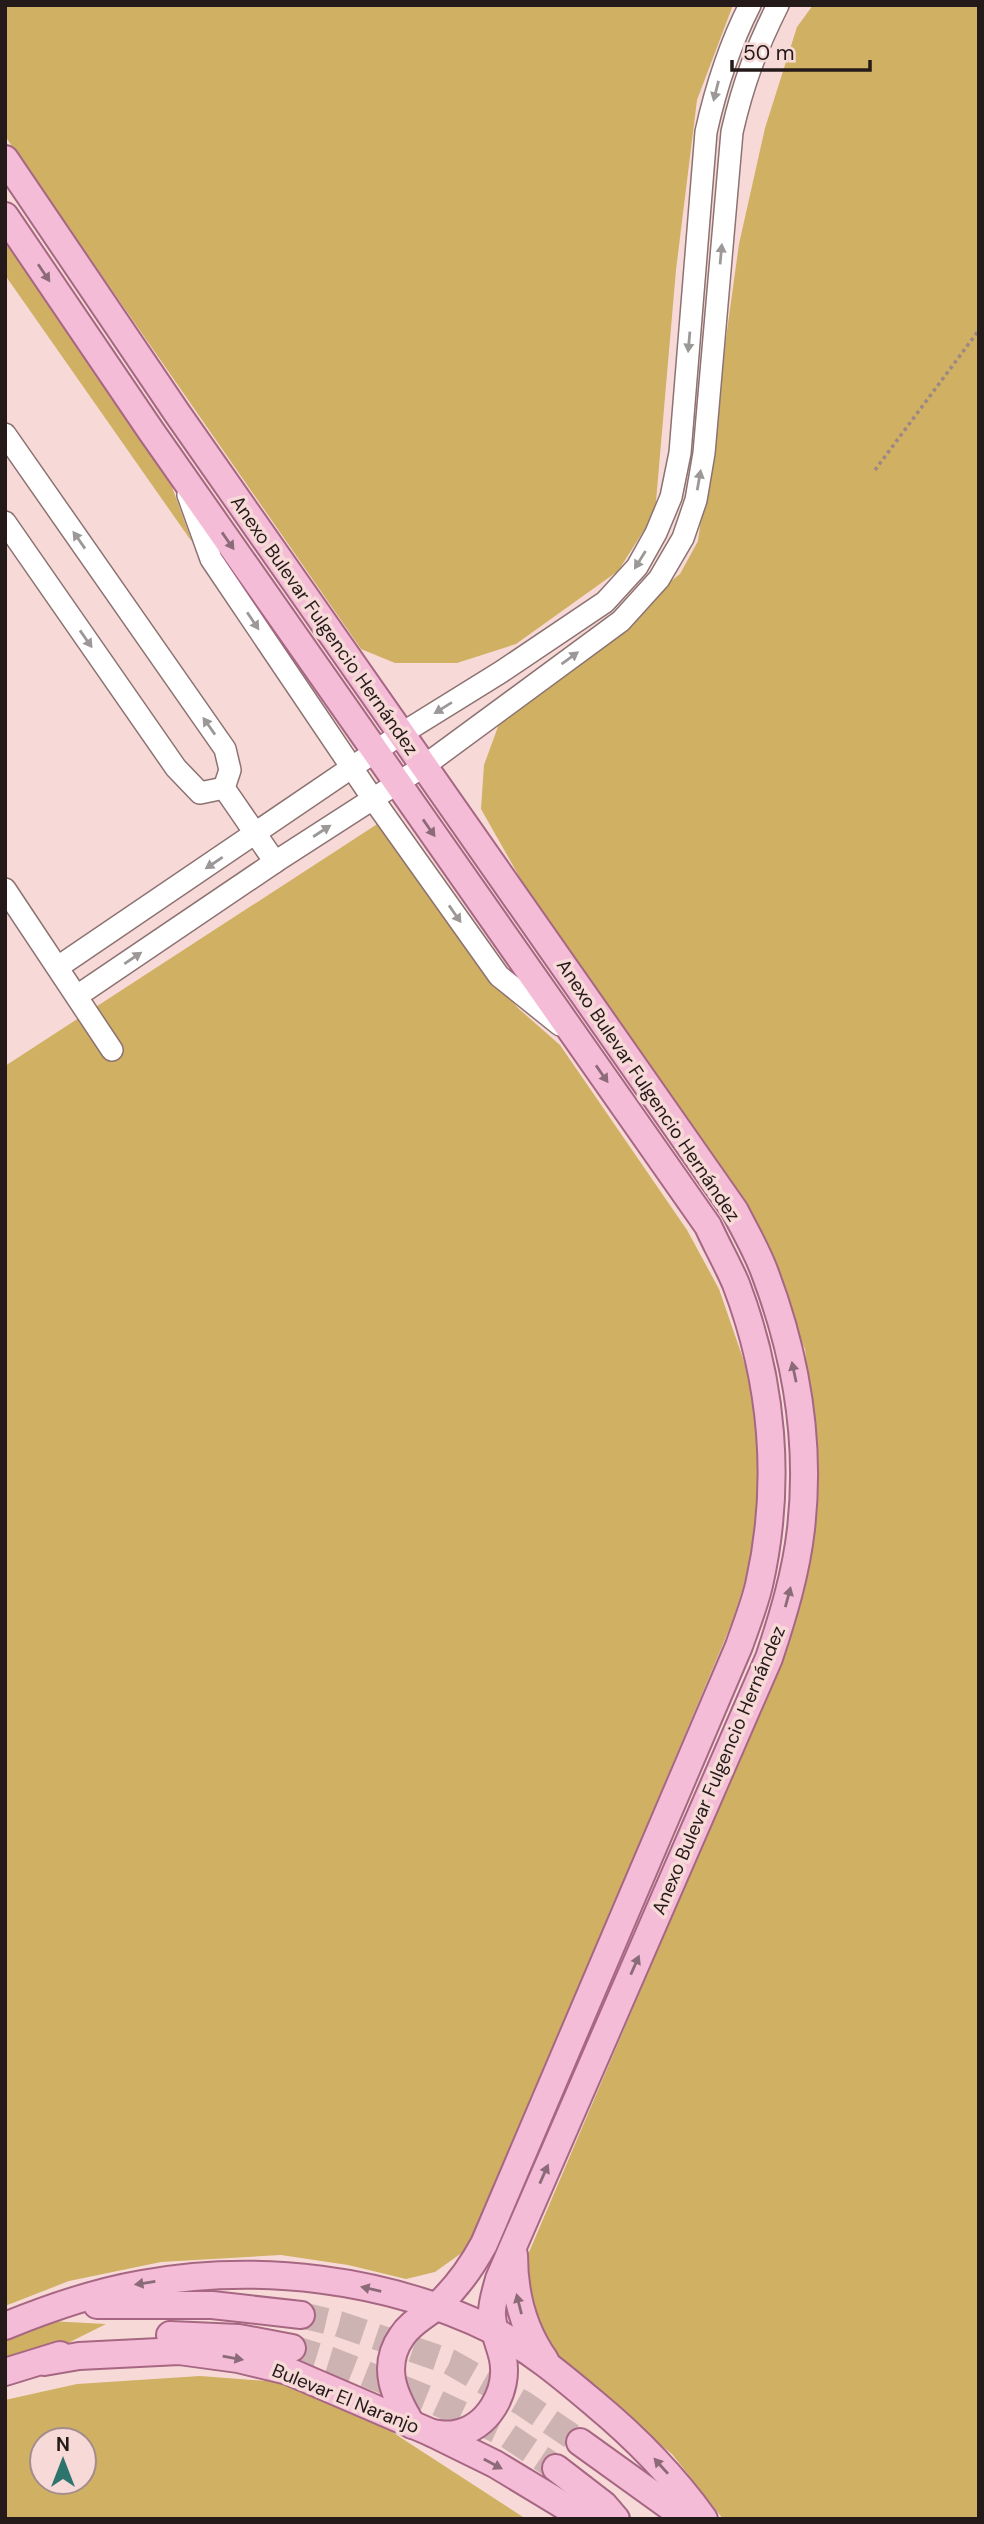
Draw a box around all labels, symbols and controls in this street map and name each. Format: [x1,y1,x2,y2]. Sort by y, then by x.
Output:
scale bar [732,28,870,72]
text: 50 m [743,39,794,67]
one-way arrow [710,81,721,103]
one-way arrow [716,243,727,265]
one-way arrow [37,263,50,283]
one-way arrow [683,331,694,353]
one-way arrow [694,469,705,491]
street label: Anexo Bulevar Fulgencio Hernández [225,491,424,760]
one-way arrow [72,531,86,549]
one-way arrow [221,532,235,550]
one-way arrow [634,551,647,570]
one-way arrow [246,612,260,630]
one-way arrow [79,629,92,648]
one-way arrow [561,651,579,665]
one-way arrow [434,702,453,715]
one-way arrow [202,717,216,735]
one-way arrow [422,819,436,837]
one-way arrow [313,825,332,838]
one-way arrow [204,856,224,869]
one-way arrow [448,905,462,923]
one-way arrow [124,951,142,965]
street label: Anexo Bulevar Fulgencio Hernández [551,954,746,1226]
one-way arrow [595,1065,609,1083]
one-way arrow [789,1361,800,1383]
one-way arrow [783,1586,794,1608]
street label: Anexo Bulevar Fulgencio Hernández [646,1622,791,1918]
one-way arrow [629,1955,641,1975]
one-way arrow [539,2163,550,2184]
one-way arrow [134,2278,156,2289]
one-way arrow [360,2283,382,2294]
one-way arrow [513,2293,524,2315]
one-way arrow [222,2353,244,2364]
street label: Bulevar El Naranjo [269,2358,423,2439]
north arrow [28,2426,98,2496]
text: N [56,2432,70,2457]
one-way arrow [484,2458,503,2470]
one-way arrow [653,2458,669,2475]

